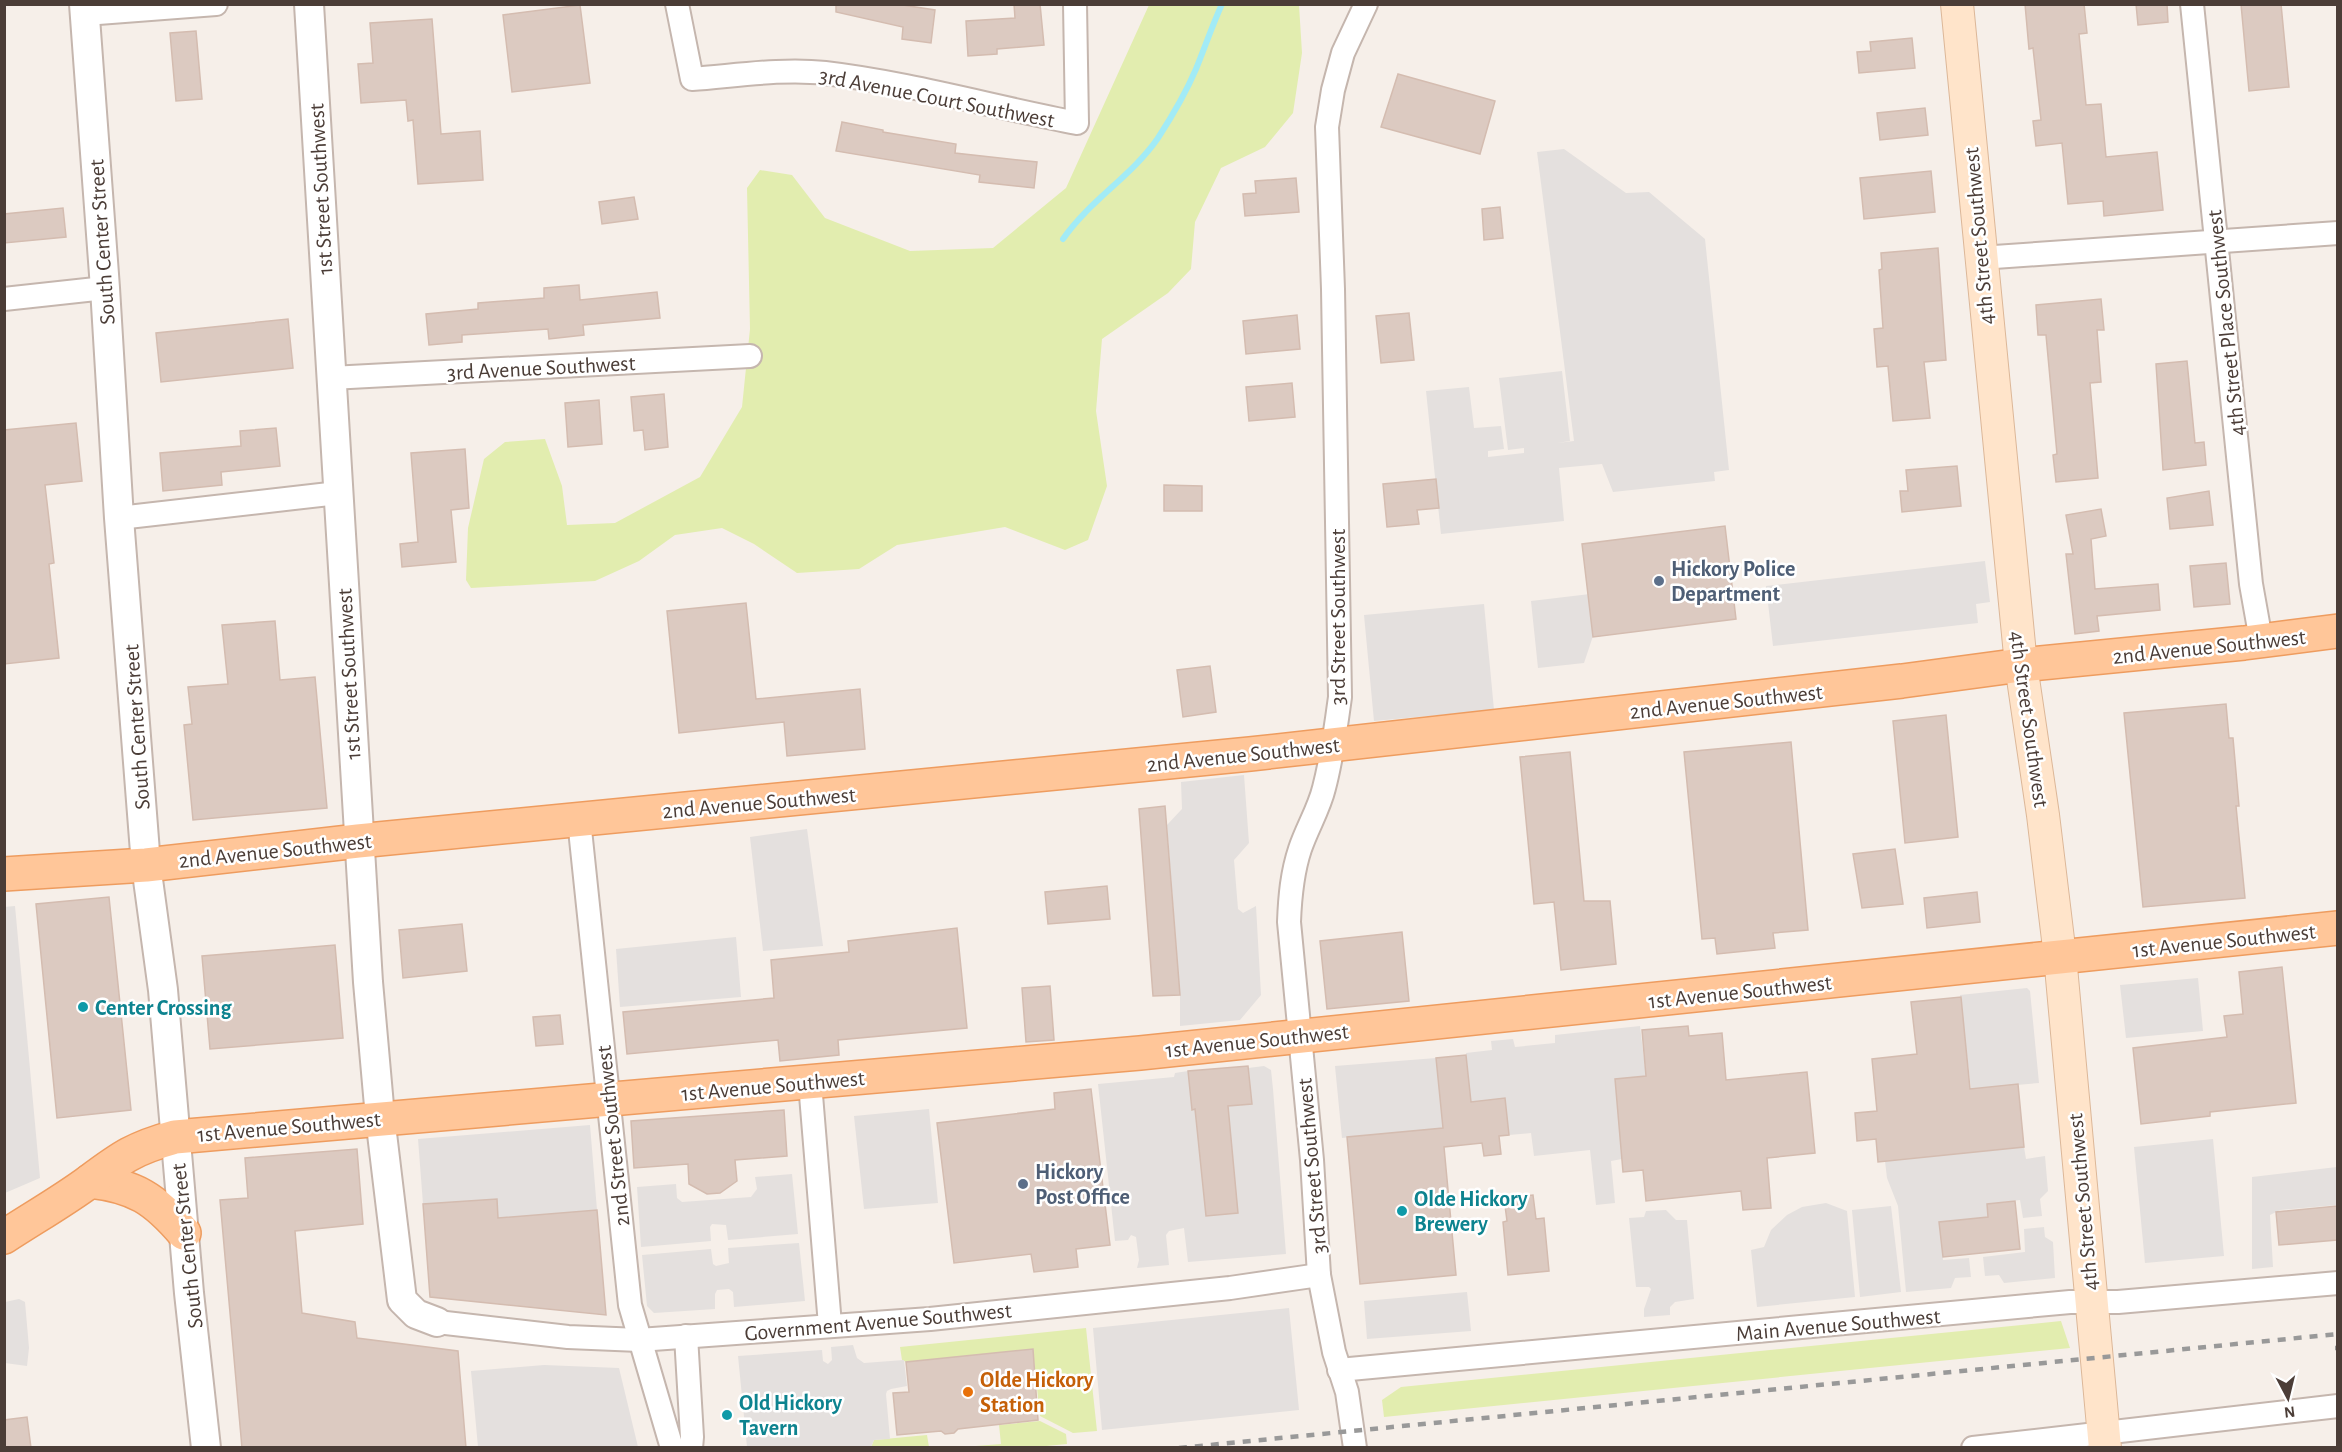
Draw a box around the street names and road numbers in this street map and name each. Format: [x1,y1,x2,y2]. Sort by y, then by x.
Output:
street label: 3rd Avenue Court Southwest [817,64,1056,132]
street label: 1st Street Southwest [306,103,336,275]
street label: 4th Street Southwest [1960,146,1998,325]
street label: South Center Street [85,158,119,325]
street label: 4th Street Place Southwest [2203,209,2249,437]
street label: 3rd Avenue Southwest [446,352,636,384]
street label: 3rd Street Southwest [1327,529,1349,705]
street label: 1st Street Southwest [334,588,364,760]
street label: 2nd Avenue Southwest [2111,626,2307,668]
street label: 4th Street Southwest [2006,630,2052,809]
street label: South Center Street [120,643,154,810]
street label: 2nd Avenue Southwest [1628,681,1824,723]
street label: 2nd Avenue Southwest [1145,734,1341,776]
street label: 2nd Avenue Southwest [662,784,857,822]
street label: 2nd Avenue Southwest [177,830,373,872]
street label: 1st Avenue Southwest [2131,920,2317,962]
street label: 1st Avenue Southwest [1647,971,1833,1013]
street label: 1st Avenue Southwest [1164,1020,1350,1062]
street label: 2nd Street Southwest [593,1044,633,1227]
street label: 1st Avenue Southwest [681,1067,866,1105]
street label: 3rd Street Southwest [1293,1077,1331,1255]
street label: 1st Avenue Southwest [197,1108,382,1146]
street label: 4th Street Southwest [2064,1112,2102,1291]
street label: South Center Street [167,1162,207,1330]
street label: Government Avenue Southwest [744,1299,1013,1345]
street label: Main Avenue Southwest [1735,1305,1941,1345]

